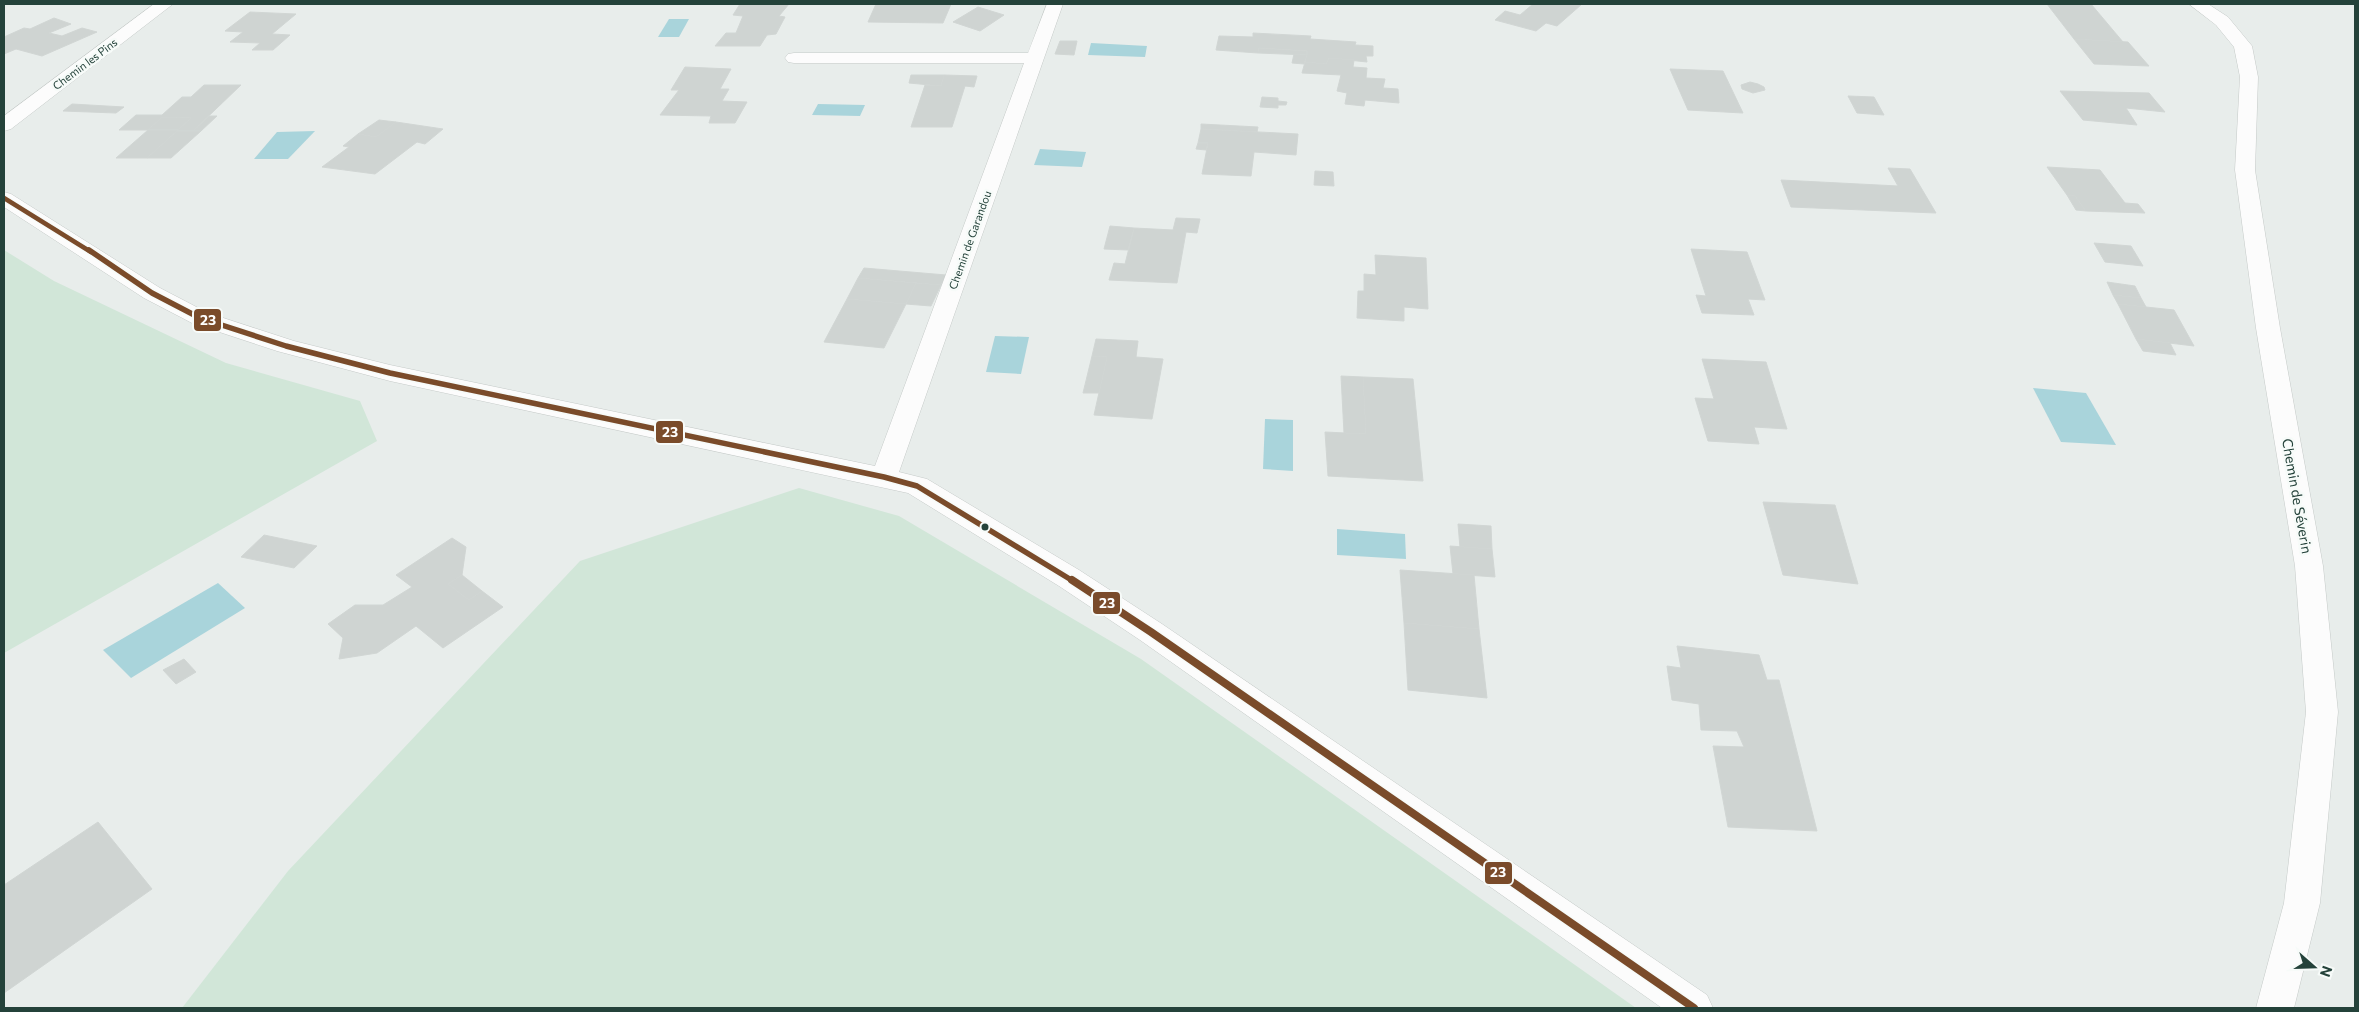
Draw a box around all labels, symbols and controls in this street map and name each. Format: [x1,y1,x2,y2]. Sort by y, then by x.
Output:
street label: Chemin les Pins [50,35,119,92]
street label: Chemin de Garandou [946,189,993,291]
line badge: 23 [193,308,222,332]
text: 23 [200,311,216,328]
line badge: 23 [655,420,684,444]
text: 23 [662,423,678,440]
street label: Chemin de Séverin [2279,437,2316,555]
unlabelled marker [980,522,990,532]
line badge: 23 [1092,591,1121,615]
text: 23 [1099,594,1115,611]
line badge: 23 [1484,861,1513,885]
text: 23 [1490,863,1506,880]
north arrow [2289,942,2339,992]
text: N [2317,964,2336,979]

